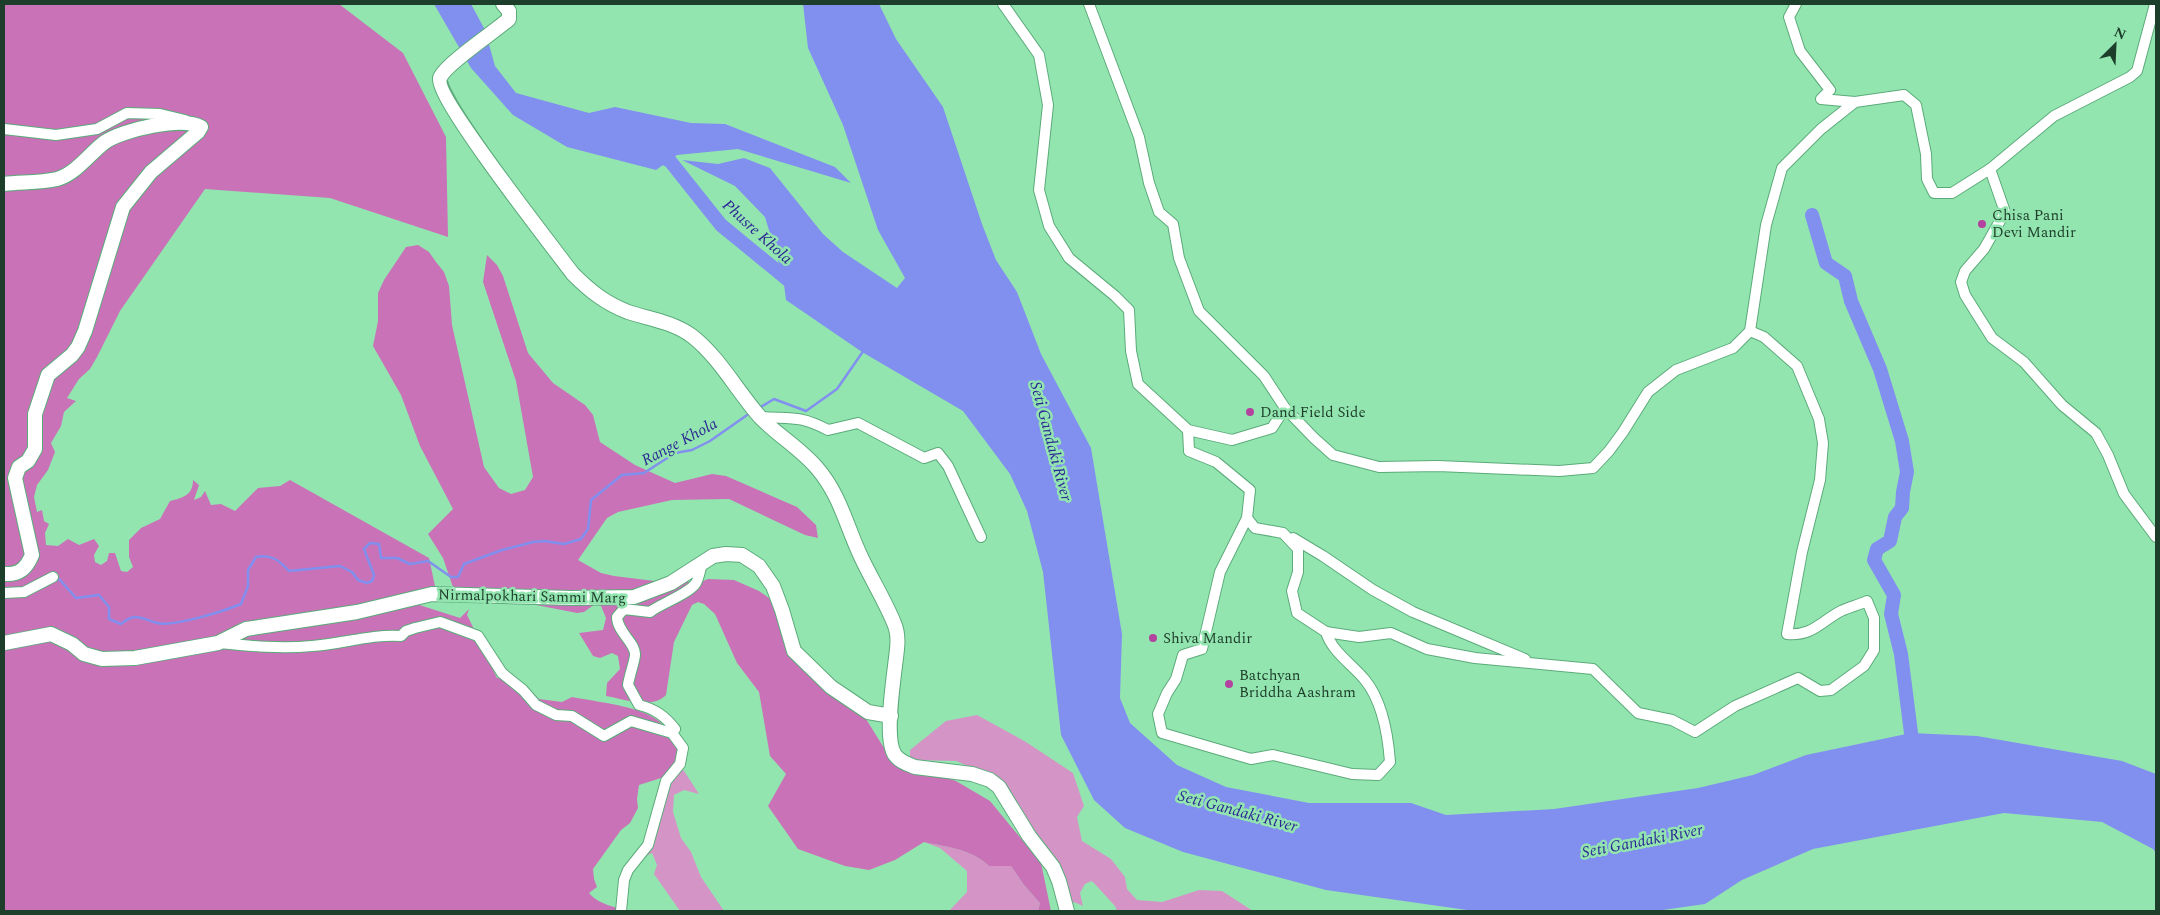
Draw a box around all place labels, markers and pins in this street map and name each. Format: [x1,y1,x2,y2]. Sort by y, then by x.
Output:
place label: Chisa Pani Devi Mandir [1992,204,2076,244]
marker: Chisa Pani Devi Mandir [1976,218,1988,230]
place label: Dand Field Side [1260,401,1366,424]
marker: Dand Field Side [1244,406,1256,418]
place label: Shiva Mandir [1163,627,1252,650]
marker: Shiva Mandir [1147,632,1159,644]
place label: Batchyan Briddha Aashram [1239,664,1356,704]
marker: Batchyan Briddha Aashram [1223,678,1235,690]

